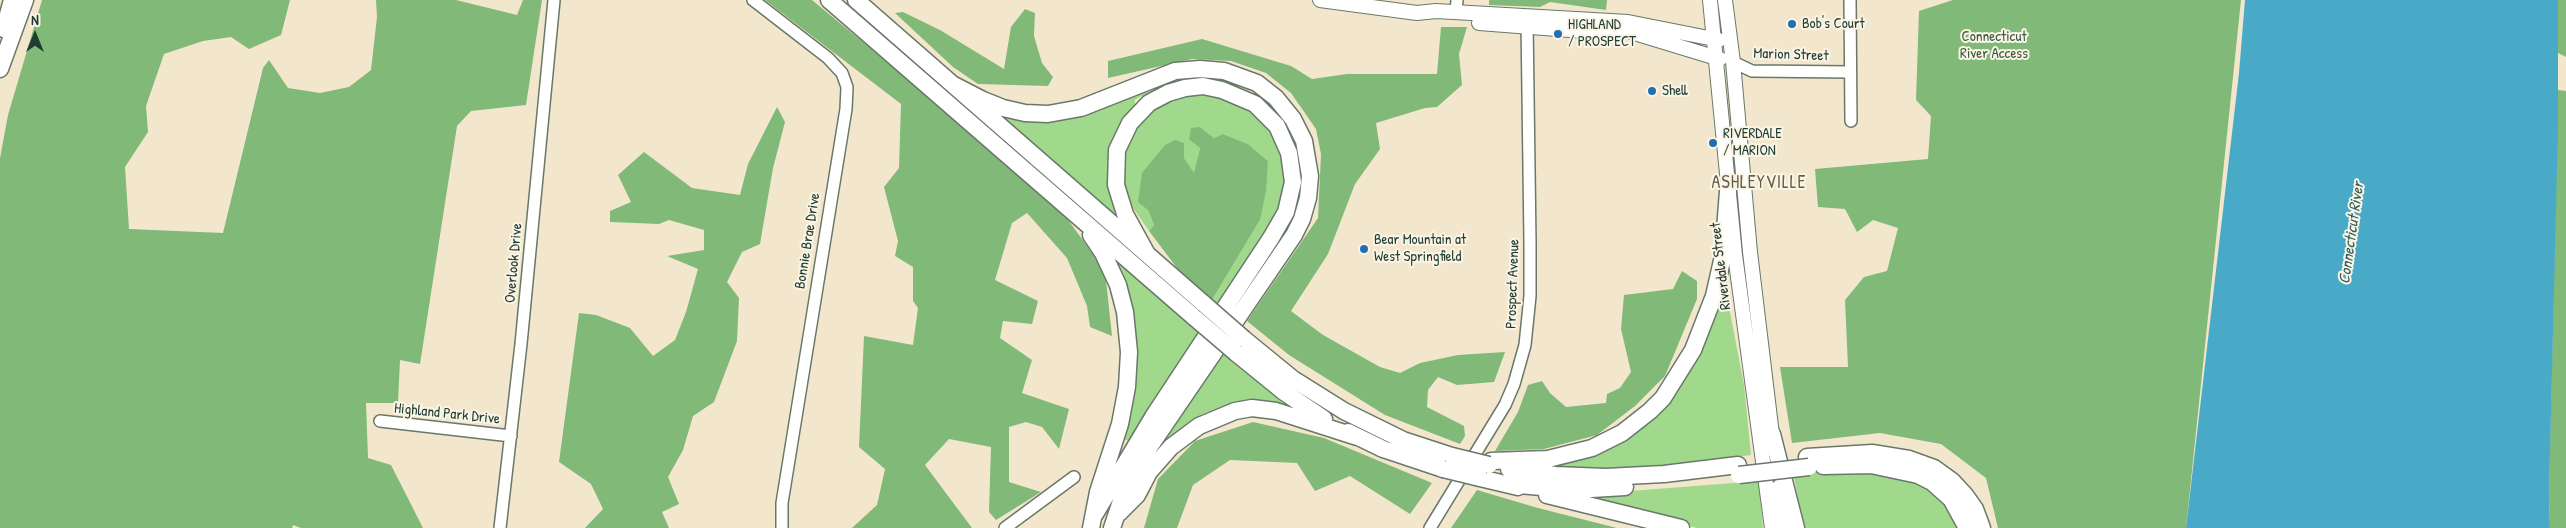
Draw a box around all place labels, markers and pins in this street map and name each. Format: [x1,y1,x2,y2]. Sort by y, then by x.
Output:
place label: Bob's Court [1802,15,1865,33]
place label: HIGHLAND / PROSPECT [1568,16,1636,51]
marker: Bob's Court [1786,18,1798,30]
marker: HIGHLAND / PROSPECT [1552,28,1564,40]
place label: Shell [1662,82,1688,100]
marker: Shell [1646,85,1658,97]
place label: RIVERDALE / MARION [1723,125,1782,160]
marker: RIVERDALE / MARION [1707,137,1719,149]
place label: Bear Mountain at West Springfield [1374,231,1466,266]
marker: Bear Mountain at West Springfield [1358,243,1370,255]

